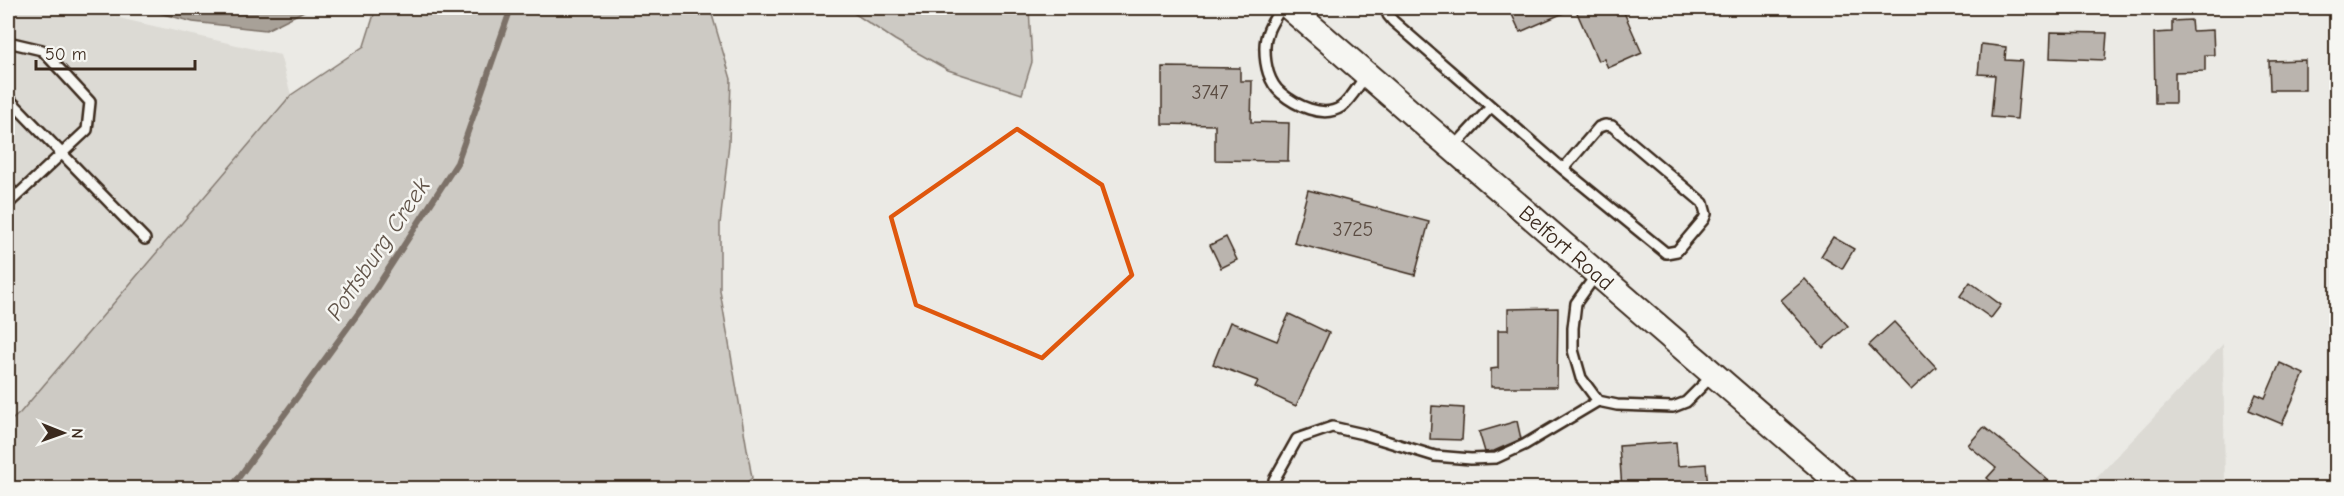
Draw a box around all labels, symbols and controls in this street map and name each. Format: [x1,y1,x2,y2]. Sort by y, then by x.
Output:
scale bar [36,33,195,71]
text: 50 m [45,44,87,65]
house number: 3747 [1191,81,1229,104]
water label: Pottsburg Creek [320,172,436,325]
street label: Belfort Road [1513,200,1619,296]
house number: 3725 [1333,218,1373,241]
north arrow [33,403,93,463]
text: N [68,428,86,439]

